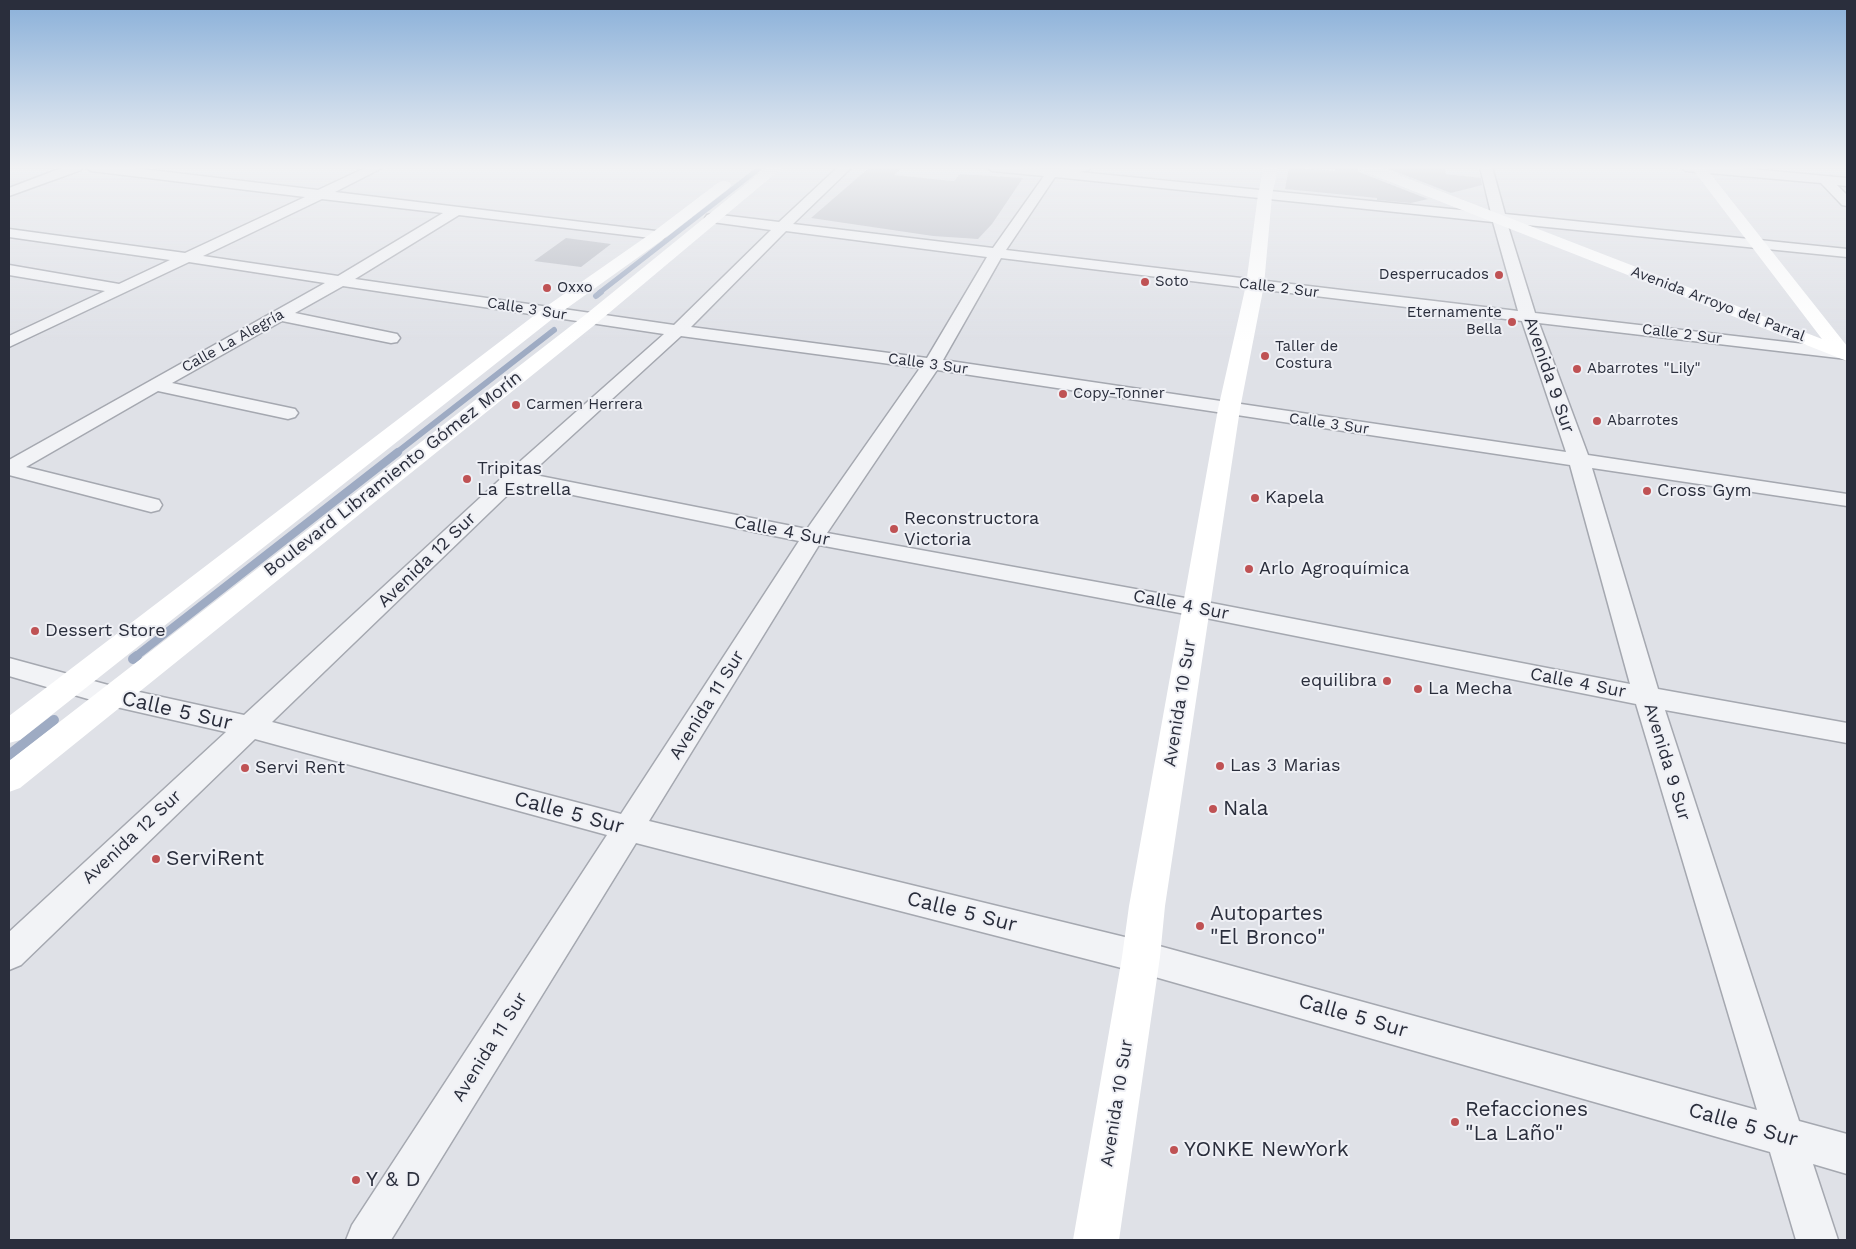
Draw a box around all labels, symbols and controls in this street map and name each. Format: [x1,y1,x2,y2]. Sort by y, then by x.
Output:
street label: Avenida Arroyo del Parral [1628,262,1808,346]
place label: Desperrucados [1379,266,1489,284]
marker: Desperrucados [1493,269,1505,281]
place label: Soto [1155,273,1189,291]
street label: Calle 2 Sur [1238,274,1320,302]
marker: Soto [1139,276,1151,288]
place label: Oxxo [557,279,593,297]
marker: Oxxo [541,282,553,294]
street label: Calle 3 Sur [486,294,568,324]
place label: Eternamente Bella [1407,304,1502,339]
street label: Calle La Alegría [179,305,287,377]
street label: Avenida 9 Sur [1519,314,1579,436]
marker: Eternamente Bella [1506,316,1518,328]
street label: Calle 2 Sur [1641,320,1723,348]
place label: Taller de Costura [1275,338,1338,373]
street label: Calle 3 Sur [887,349,969,379]
marker: Taller de Costura [1259,350,1271,362]
place label: Abarrotes "Lily" [1587,360,1701,378]
marker: Abarrotes "Lily" [1571,363,1583,375]
street label: Boulevard Libramiento Gómez Morín [260,367,526,581]
place label: Copy-Tonner [1073,385,1165,403]
marker: Copy-Tonner [1057,388,1069,400]
place label: Carmen Herrera [526,396,643,414]
marker: Carmen Herrera [510,399,522,411]
street label: Calle 3 Sur [1288,409,1370,439]
place label: Abarrotes [1607,412,1679,430]
marker: Abarrotes [1591,415,1603,427]
place label: Tripitas La Estrella [477,458,571,500]
marker: Tripitas La Estrella [461,473,473,485]
place label: Cross Gym [1657,480,1752,502]
marker: Cross Gym [1641,485,1653,497]
place label: Kapela [1265,487,1324,509]
marker: Kapela [1249,492,1261,504]
street label: Avenida 12 Sur [373,508,481,612]
place label: Reconstructora Victoria [904,508,1039,550]
street label: Calle 4 Sur [732,511,832,551]
marker: Reconstructora Victoria [888,523,900,535]
place label: Arlo Agroquímica [1259,558,1409,580]
marker: Arlo Agroquímica [1243,563,1255,575]
street label: Calle 4 Sur [1131,585,1231,625]
place label: Dessert Store [45,620,166,642]
marker: Dessert Store [29,625,41,637]
street label: Avenida 10 Sur [1159,638,1201,768]
street label: Avenida 11 Sur [665,646,749,764]
street label: Calle 4 Sur [1528,663,1628,703]
place label: equilibra [1301,670,1377,692]
marker: equilibra [1381,675,1393,687]
place label: La Mecha [1428,678,1512,700]
marker: La Mecha [1412,683,1424,695]
street label: Calle 5 Sur [119,686,235,736]
street label: Avenida 9 Sur [1639,701,1695,823]
place label: Las 3 Marias [1230,755,1340,777]
place label: Servi Rent [255,757,345,779]
marker: Las 3 Marias [1214,760,1226,772]
marker: Servi Rent [239,762,251,774]
street label: Avenida 12 Sur [78,785,186,889]
street label: Calle 5 Sur [511,786,627,840]
place label: Nala [1223,796,1268,822]
marker: Nala [1207,803,1219,815]
place label: ServiRent [166,846,264,872]
marker: ServiRent [150,853,162,865]
street label: Calle 5 Sur [904,886,1020,938]
place label: Autopartes "El Bronco" [1210,901,1325,951]
marker: Autopartes "El Bronco" [1194,920,1206,932]
street label: Avenida 11 Sur [448,988,532,1106]
street label: Calle 5 Sur [1295,988,1411,1044]
street label: Avenida 10 Sur [1096,1038,1138,1168]
place label: Refacciones "La Laño" [1465,1097,1588,1147]
street label: Calle 5 Sur [1685,1097,1801,1153]
marker: Refacciones "La Laño" [1449,1116,1461,1128]
place label: YONKE NewYork [1184,1137,1349,1163]
marker: YONKE NewYork [1168,1144,1180,1156]
place label: Y & D [366,1167,421,1193]
marker: Y & D [350,1174,362,1186]

